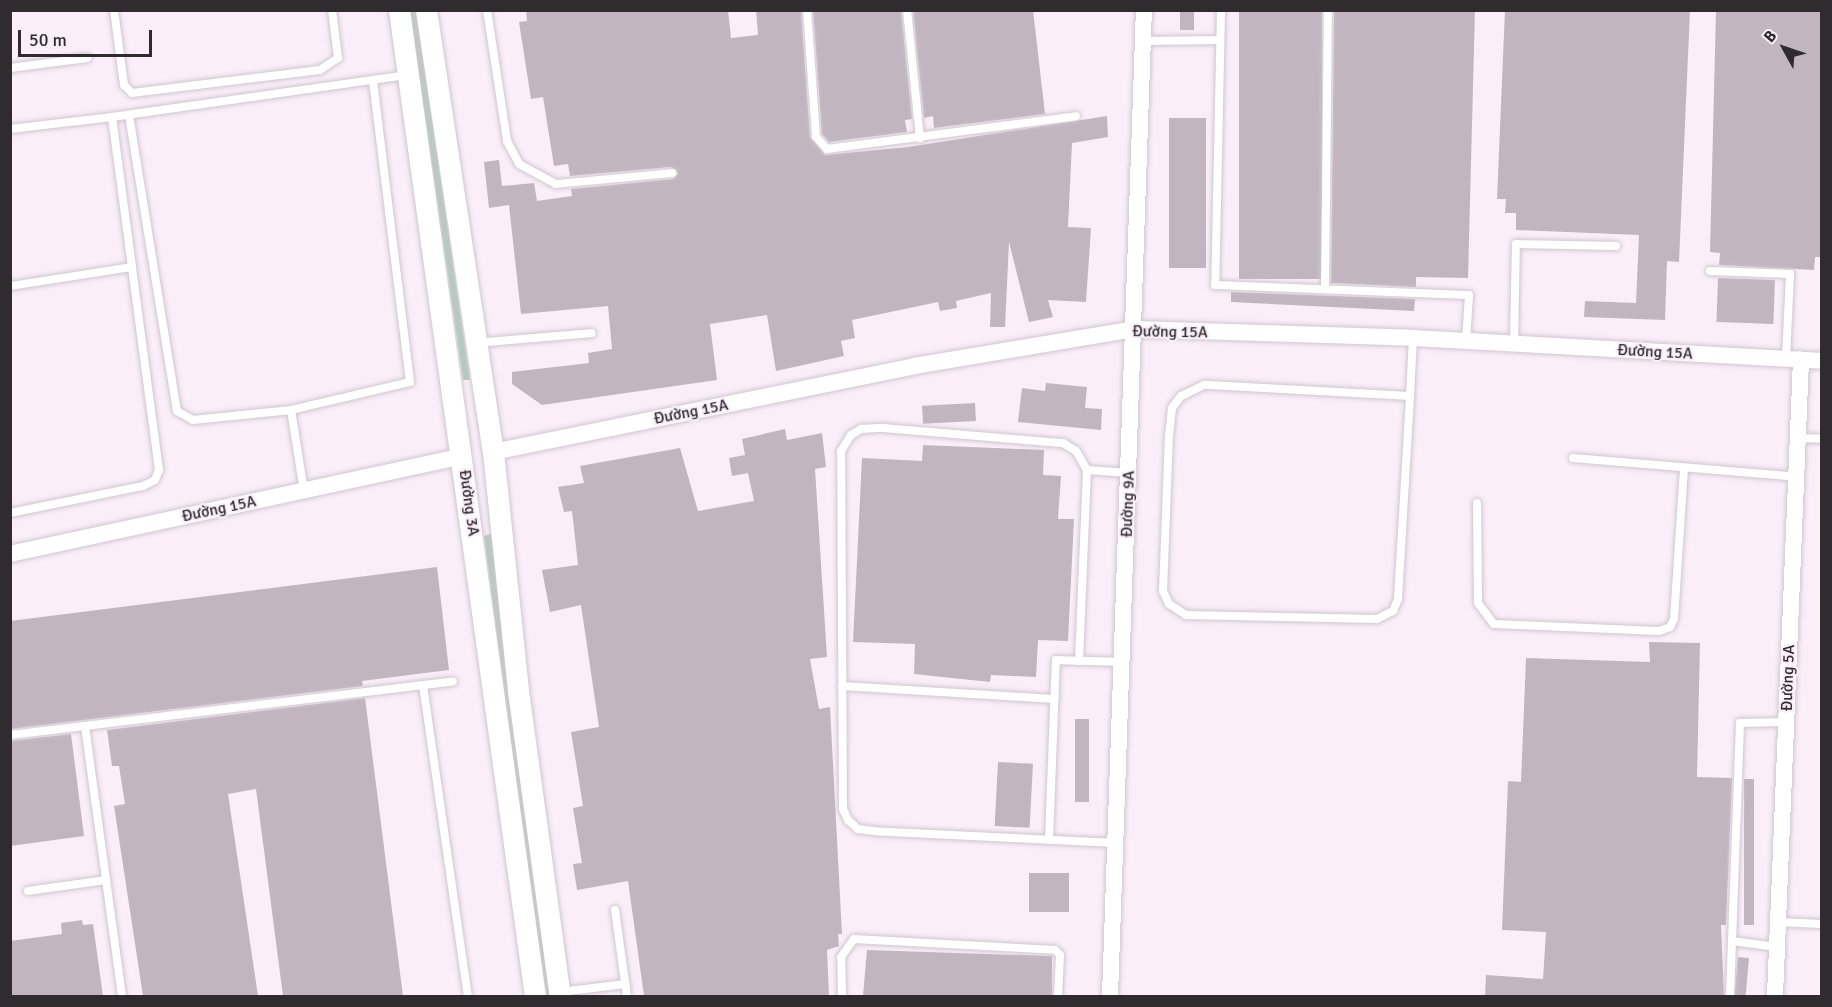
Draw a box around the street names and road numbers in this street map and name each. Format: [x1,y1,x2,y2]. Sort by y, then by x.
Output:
street label: Đường 15A [1132,322,1208,342]
street label: Đường 15A [1617,340,1693,364]
street label: Đường 15A [652,395,730,429]
street label: Đường 3A [455,469,483,537]
street label: Đường 9A [1117,470,1139,538]
street label: Đường 15A [180,492,258,526]
street label: Đường 5A [1777,644,1799,712]

